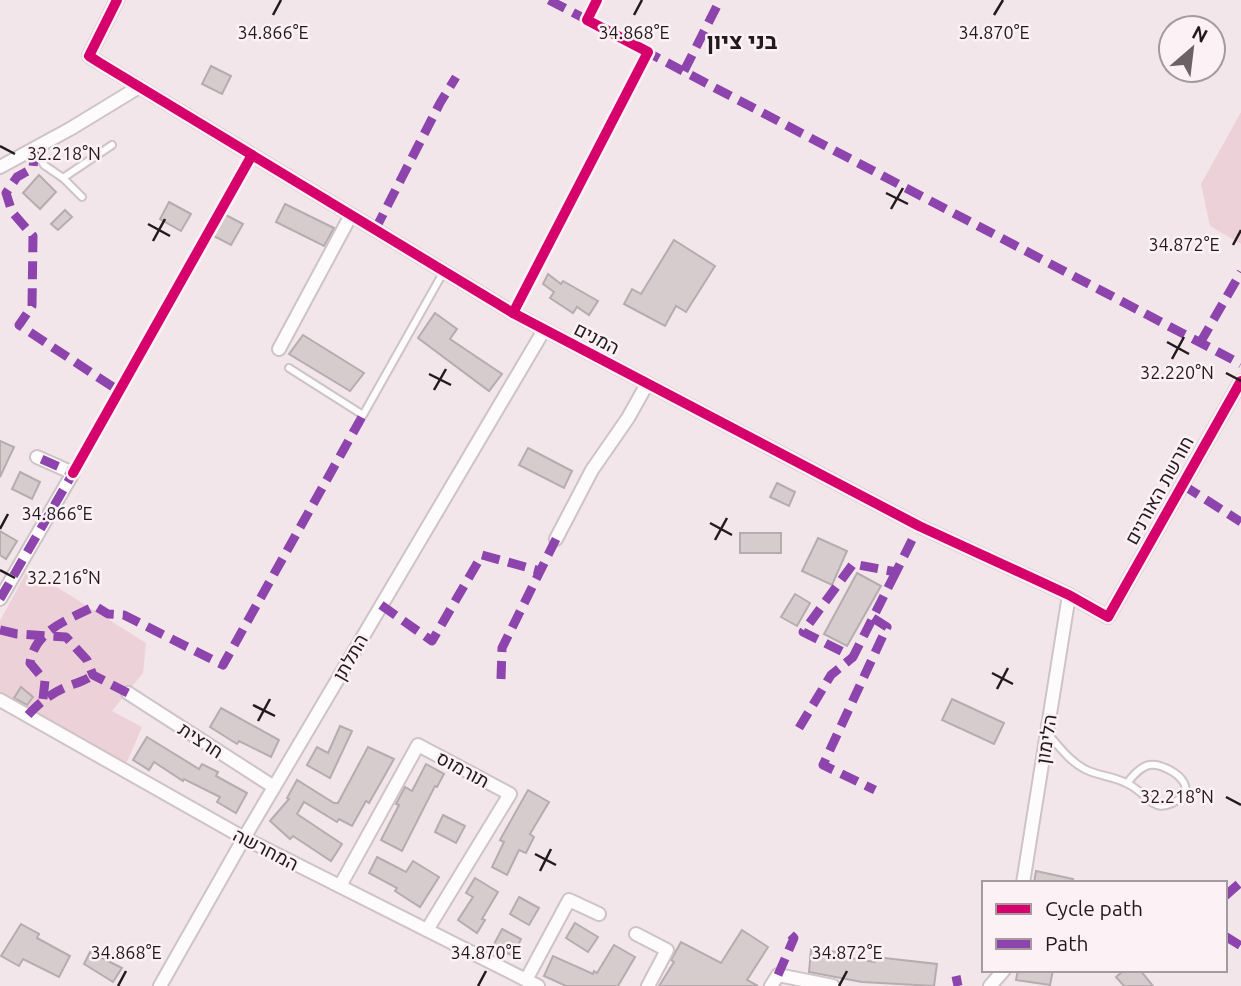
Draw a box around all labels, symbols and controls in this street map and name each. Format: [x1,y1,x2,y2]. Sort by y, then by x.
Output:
north arrow [1157,14,1227,84]
text: N [1189,21,1211,47]
text: 34.866°E [237,22,309,42]
text: 34.868°E [598,22,670,42]
text: 34.870°E [958,22,1030,42]
district label: בני ציון [707,28,778,54]
text: 32.218°N [27,143,101,163]
text: 34.872°E [1148,234,1220,254]
street label: המנים [571,317,623,359]
text: 32.220°N [1140,362,1214,382]
street label: חורשת האורנים [1120,432,1198,548]
text: 34.866°E [21,503,93,523]
text: 32.216°N [27,567,101,587]
street label: התלתן [328,630,372,684]
street label: הלימון [1031,713,1061,765]
street label: חרצית [175,717,227,763]
street label: תורמוס [433,746,493,792]
text: 32.218°N [1140,786,1214,806]
street label: המחרשה [230,823,302,875]
legend [982,881,1227,972]
text: Cycle path [1045,896,1143,920]
text: Path [1045,931,1088,955]
text: 34.868°E [90,942,162,962]
text: 34.870°E [450,942,522,962]
text: 34.872°E [811,942,883,962]

